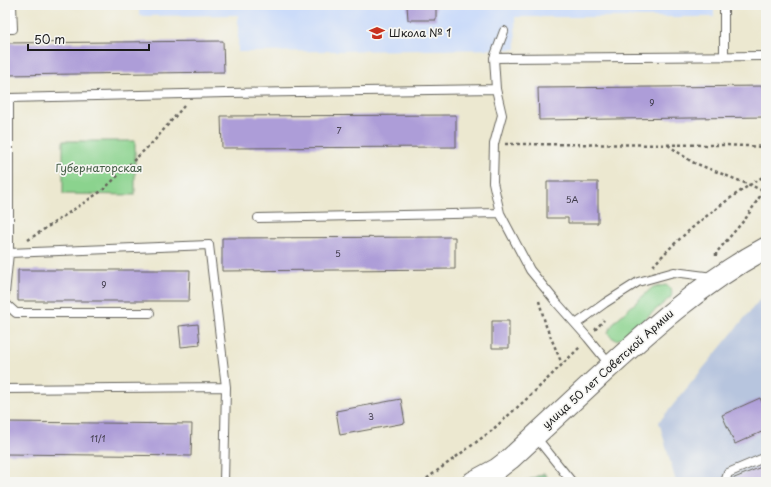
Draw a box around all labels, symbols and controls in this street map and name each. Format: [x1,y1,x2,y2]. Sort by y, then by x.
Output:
school or university icon: Школа № 1 [368,24,386,42]
place label: Школа № 1 [389,24,451,41]
scale bar [28,26,149,52]
text: 50 m [34,30,65,48]
house number: 9 [649,95,655,109]
house number: 7 [336,123,342,137]
park label: Губернаторская [55,159,143,176]
house number: 5А [566,192,578,206]
house number: 5 [335,246,341,260]
house number: 9 [101,277,107,291]
street label: улица 50 лет Советской Армии [538,305,677,433]
house number: 3 [368,409,374,423]
house number: 11/1 [90,431,106,445]

